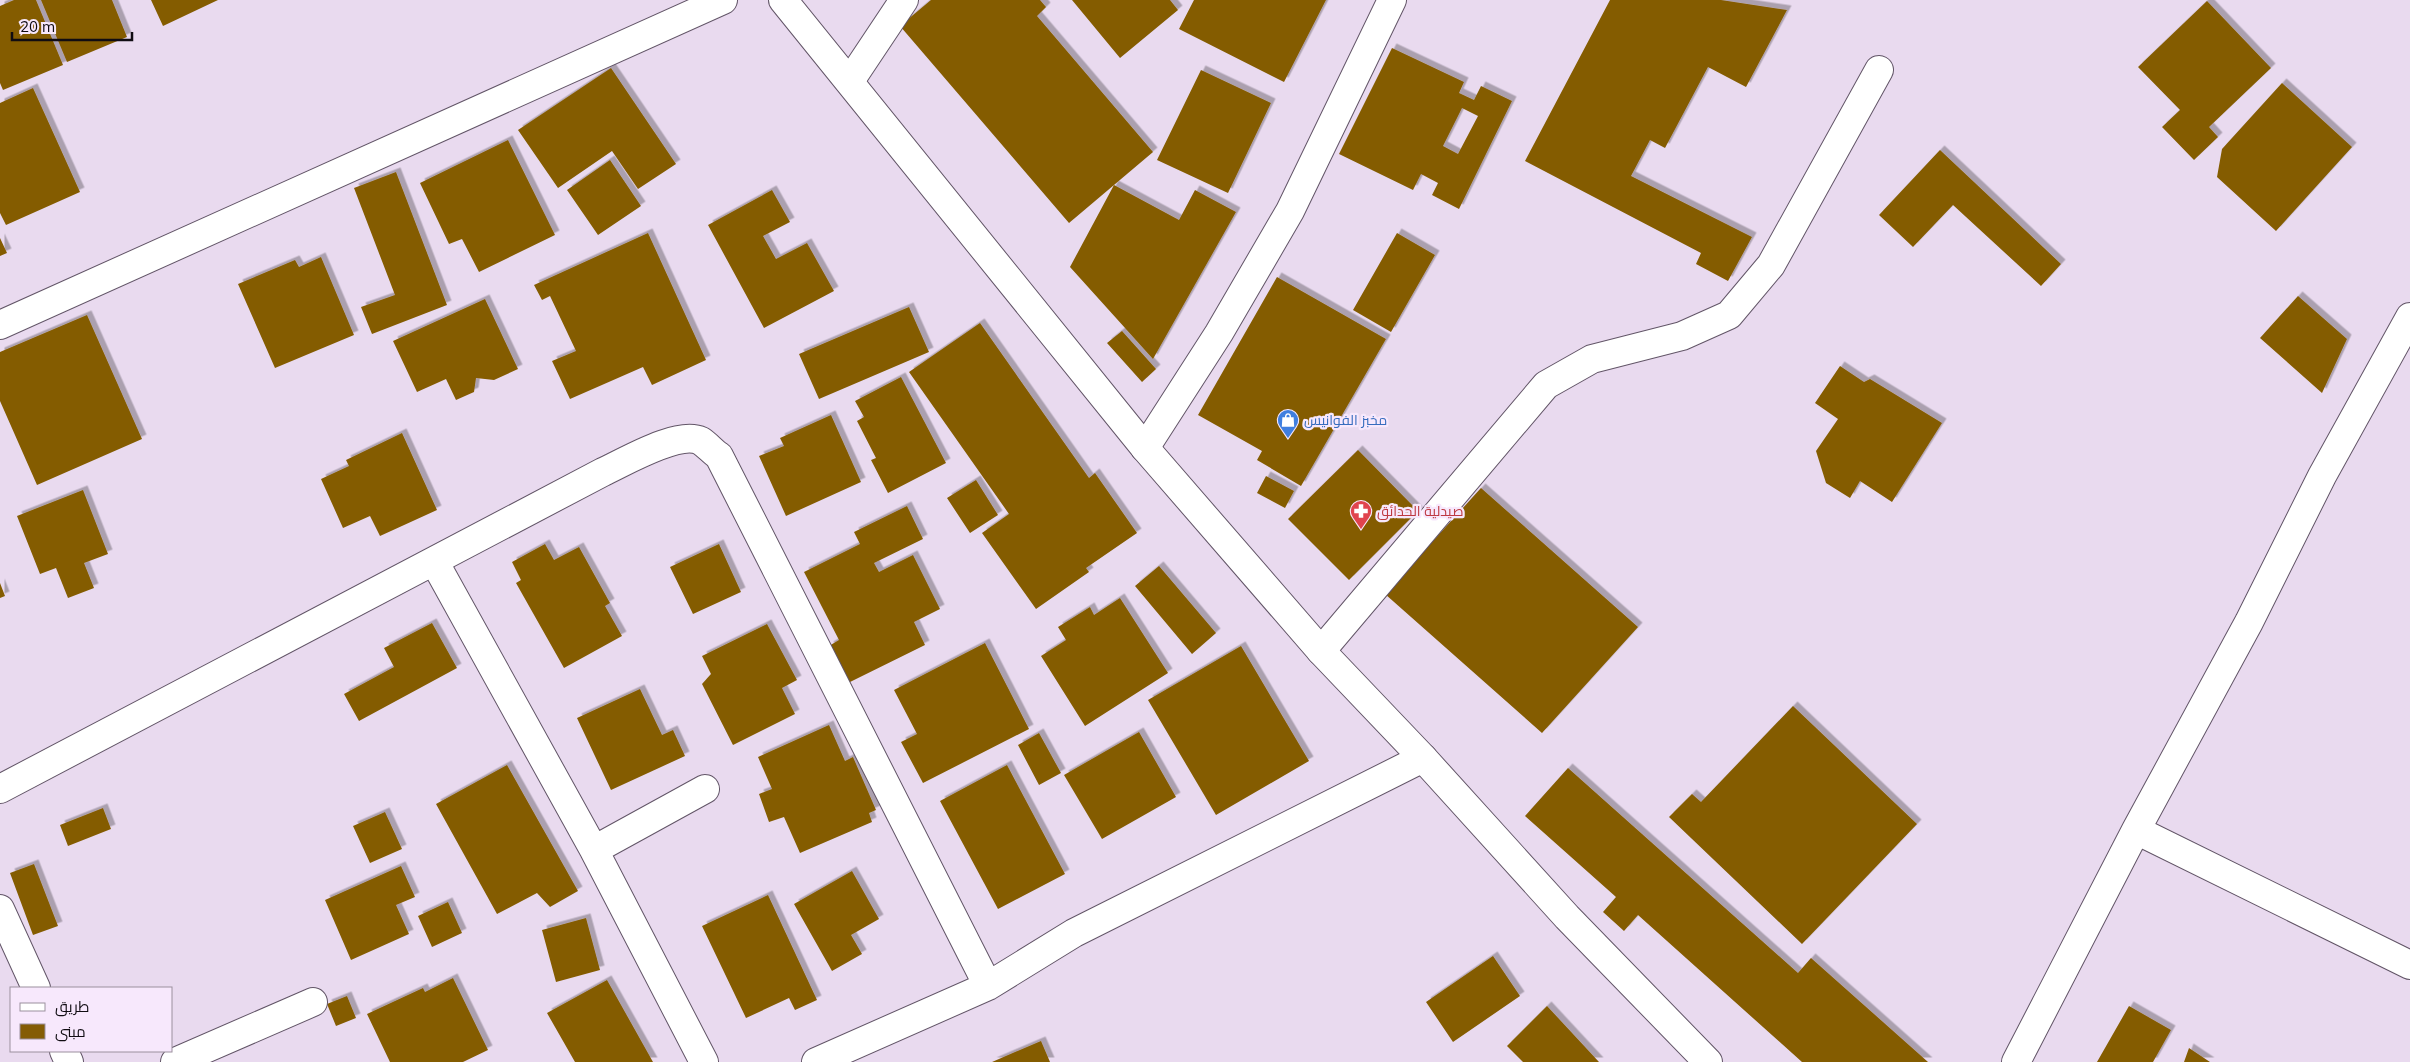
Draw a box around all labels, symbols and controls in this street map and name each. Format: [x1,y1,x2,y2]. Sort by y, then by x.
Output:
scale bar [12,10,132,42]
text: 20 m [20,17,55,36]
shop icon: مخبز الفوانيس [1276,408,1300,439]
place label: مخبز الفوانيس [1304,411,1387,429]
pharmacy icon: صيدلية الحدائق [1349,499,1373,530]
place label: صيدلية الحدائق [1377,502,1463,520]
legend [10,987,172,1052]
text: طريق [55,997,89,1017]
text: مبنى [55,1022,86,1042]

